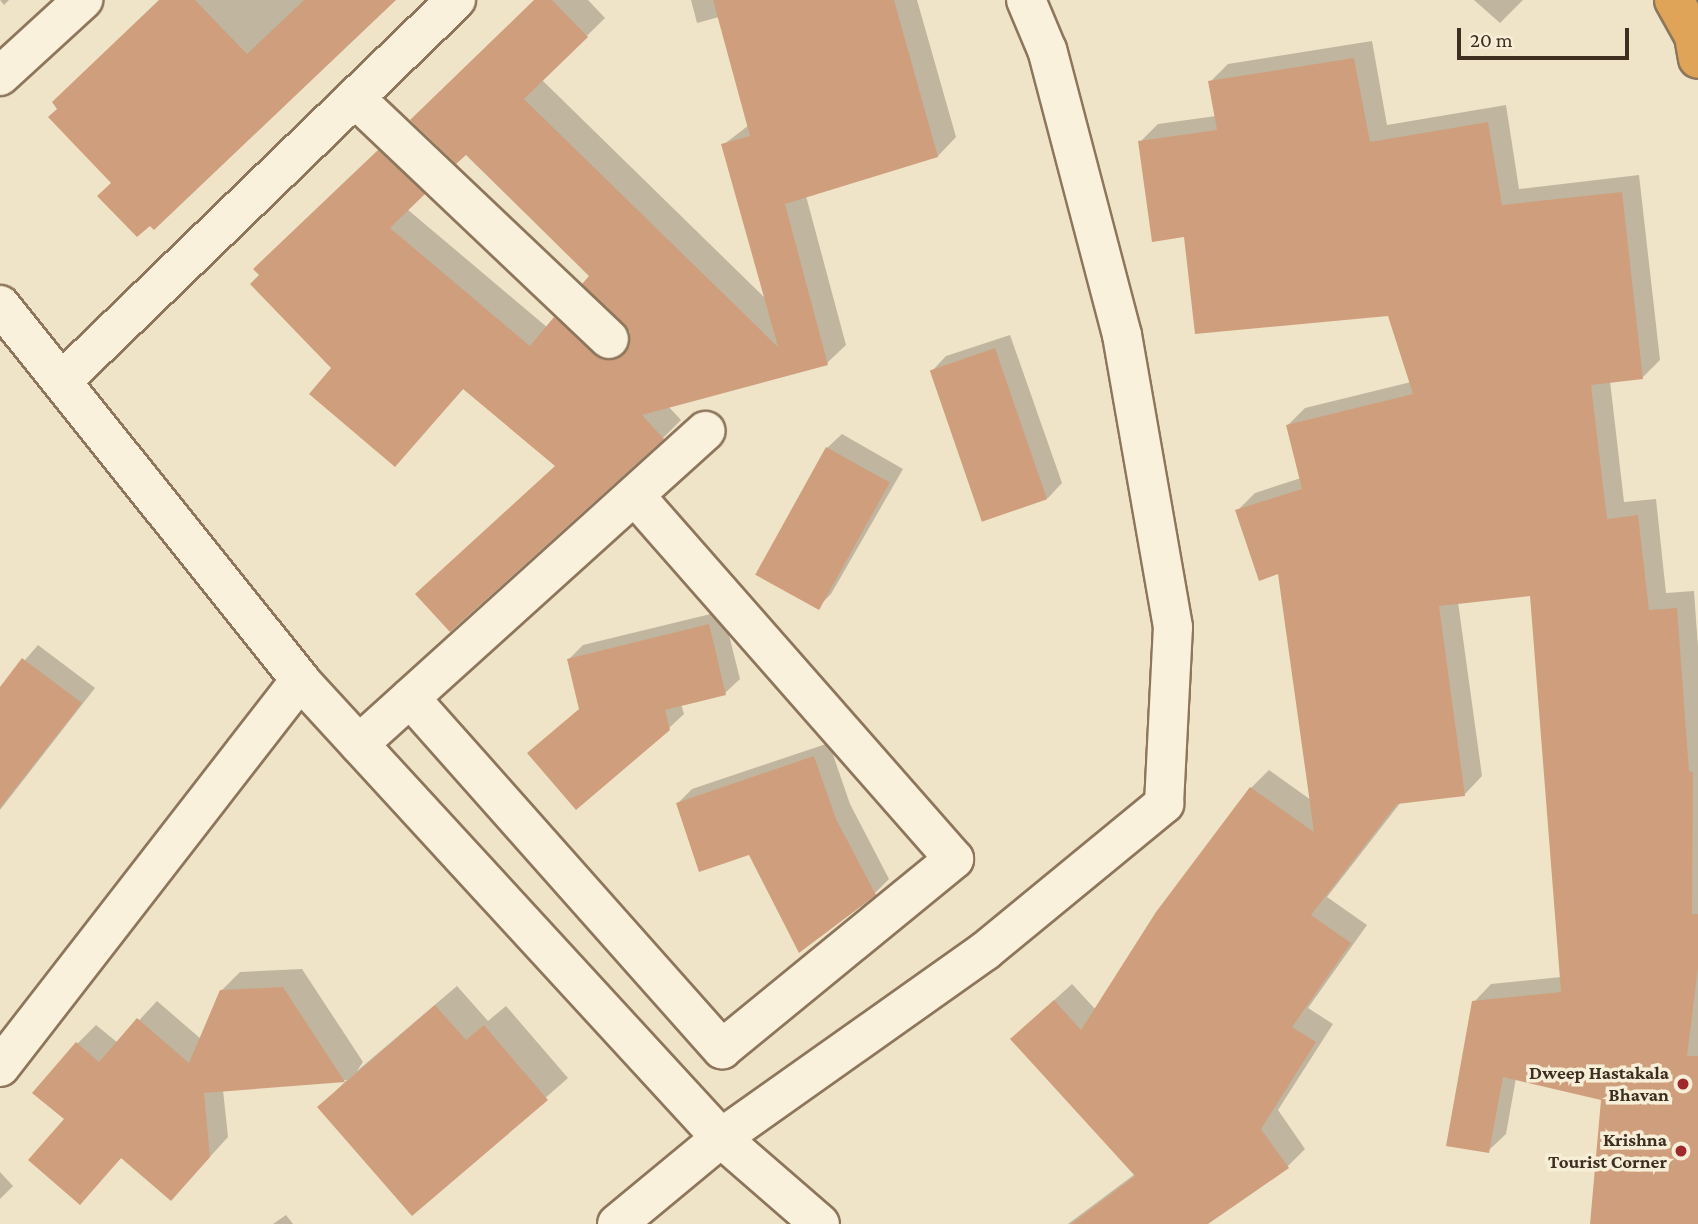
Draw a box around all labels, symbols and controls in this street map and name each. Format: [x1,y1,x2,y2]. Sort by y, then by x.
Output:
scale bar [1460,14,1632,58]
text: 20 m [1470,28,1513,52]
place label: Dweep Hastakala Bhavan [1529,1062,1669,1106]
marker: Dweep Hastakala Bhavan [1675,1076,1691,1092]
place label: Krishna Tourist Corner [1548,1129,1667,1173]
marker: Krishna Tourist Corner [1673,1143,1689,1159]

